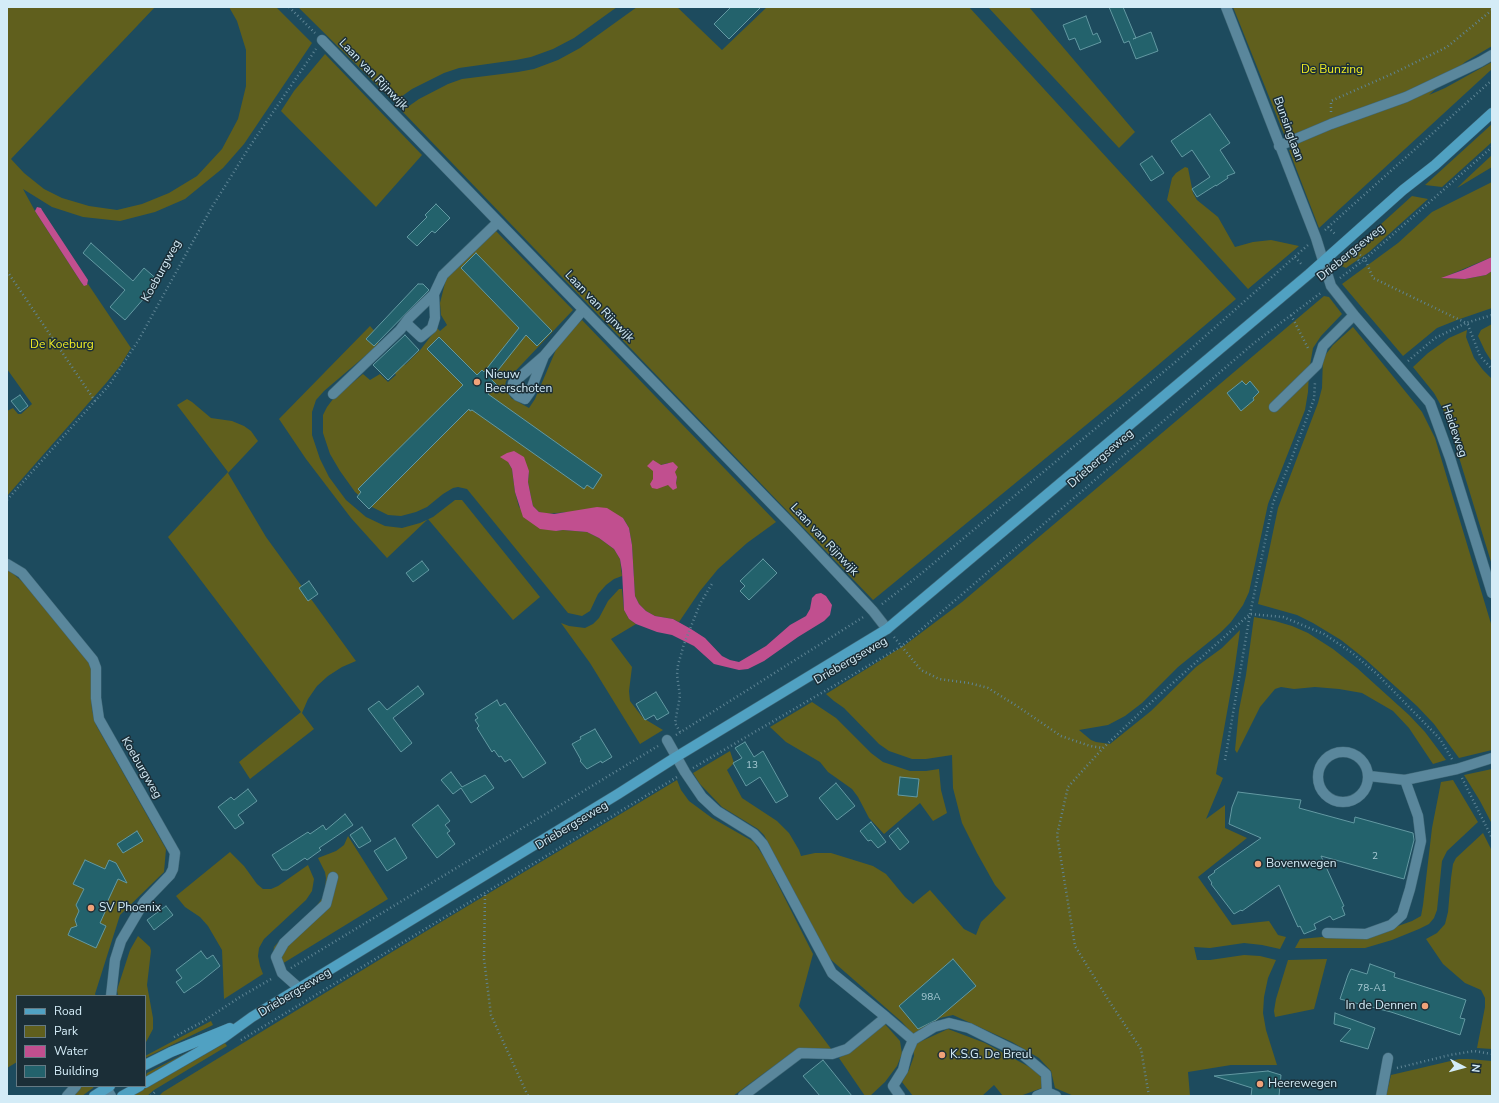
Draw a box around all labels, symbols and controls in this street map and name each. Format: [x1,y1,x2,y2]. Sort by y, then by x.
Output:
street label: Laan van Rijnwijk [335,36,411,114]
park label: De Bunzing [1301,63,1363,77]
street label: Bunsinglaan [1270,95,1306,163]
street label: Driebergseweg [1314,221,1388,285]
street label: Koeburgweg [139,237,185,305]
street label: Laan van Rijnwijk [561,268,637,346]
park label: De Koeburg [30,338,94,352]
place label: Nieuw Beerschoten [485,368,552,396]
marker: Nieuw Beerschoten [472,377,482,387]
street label: Heideweg [1438,403,1470,459]
street label: Driebergseweg [1065,427,1137,491]
street label: Laan van Rijnwijk [787,501,861,579]
street label: Driebergseweg [812,634,890,688]
street label: Koeburgweg [118,735,164,801]
house number: 13 [746,760,758,772]
street label: Driebergseweg [533,799,611,853]
house number: 2 [1372,851,1378,863]
place label: Bovenwegen [1266,857,1337,871]
marker: Bovenwegen [1253,859,1263,869]
place label: SV Phoenix [99,901,161,915]
marker: SV Phoenix [86,903,96,913]
street label: Driebergseweg [256,966,334,1020]
house number: 78-A1 [1357,983,1387,995]
house number: 98A [921,992,941,1004]
legend [16,995,146,1087]
place label: In de Dennen [1345,999,1417,1013]
marker: In de Dennen [1420,1001,1430,1011]
text: Road [54,1003,82,1019]
text: Park [54,1023,78,1039]
text: Water [54,1043,88,1059]
north arrow [1443,1047,1483,1087]
place label: K.S.G. De Breul [950,1048,1032,1062]
marker: K.S.G. De Breul [937,1050,947,1060]
text: Building [54,1063,99,1079]
text: N [1468,1063,1483,1073]
place label: Heerewegen [1268,1077,1337,1091]
marker: Heerewegen [1255,1079,1265,1089]

